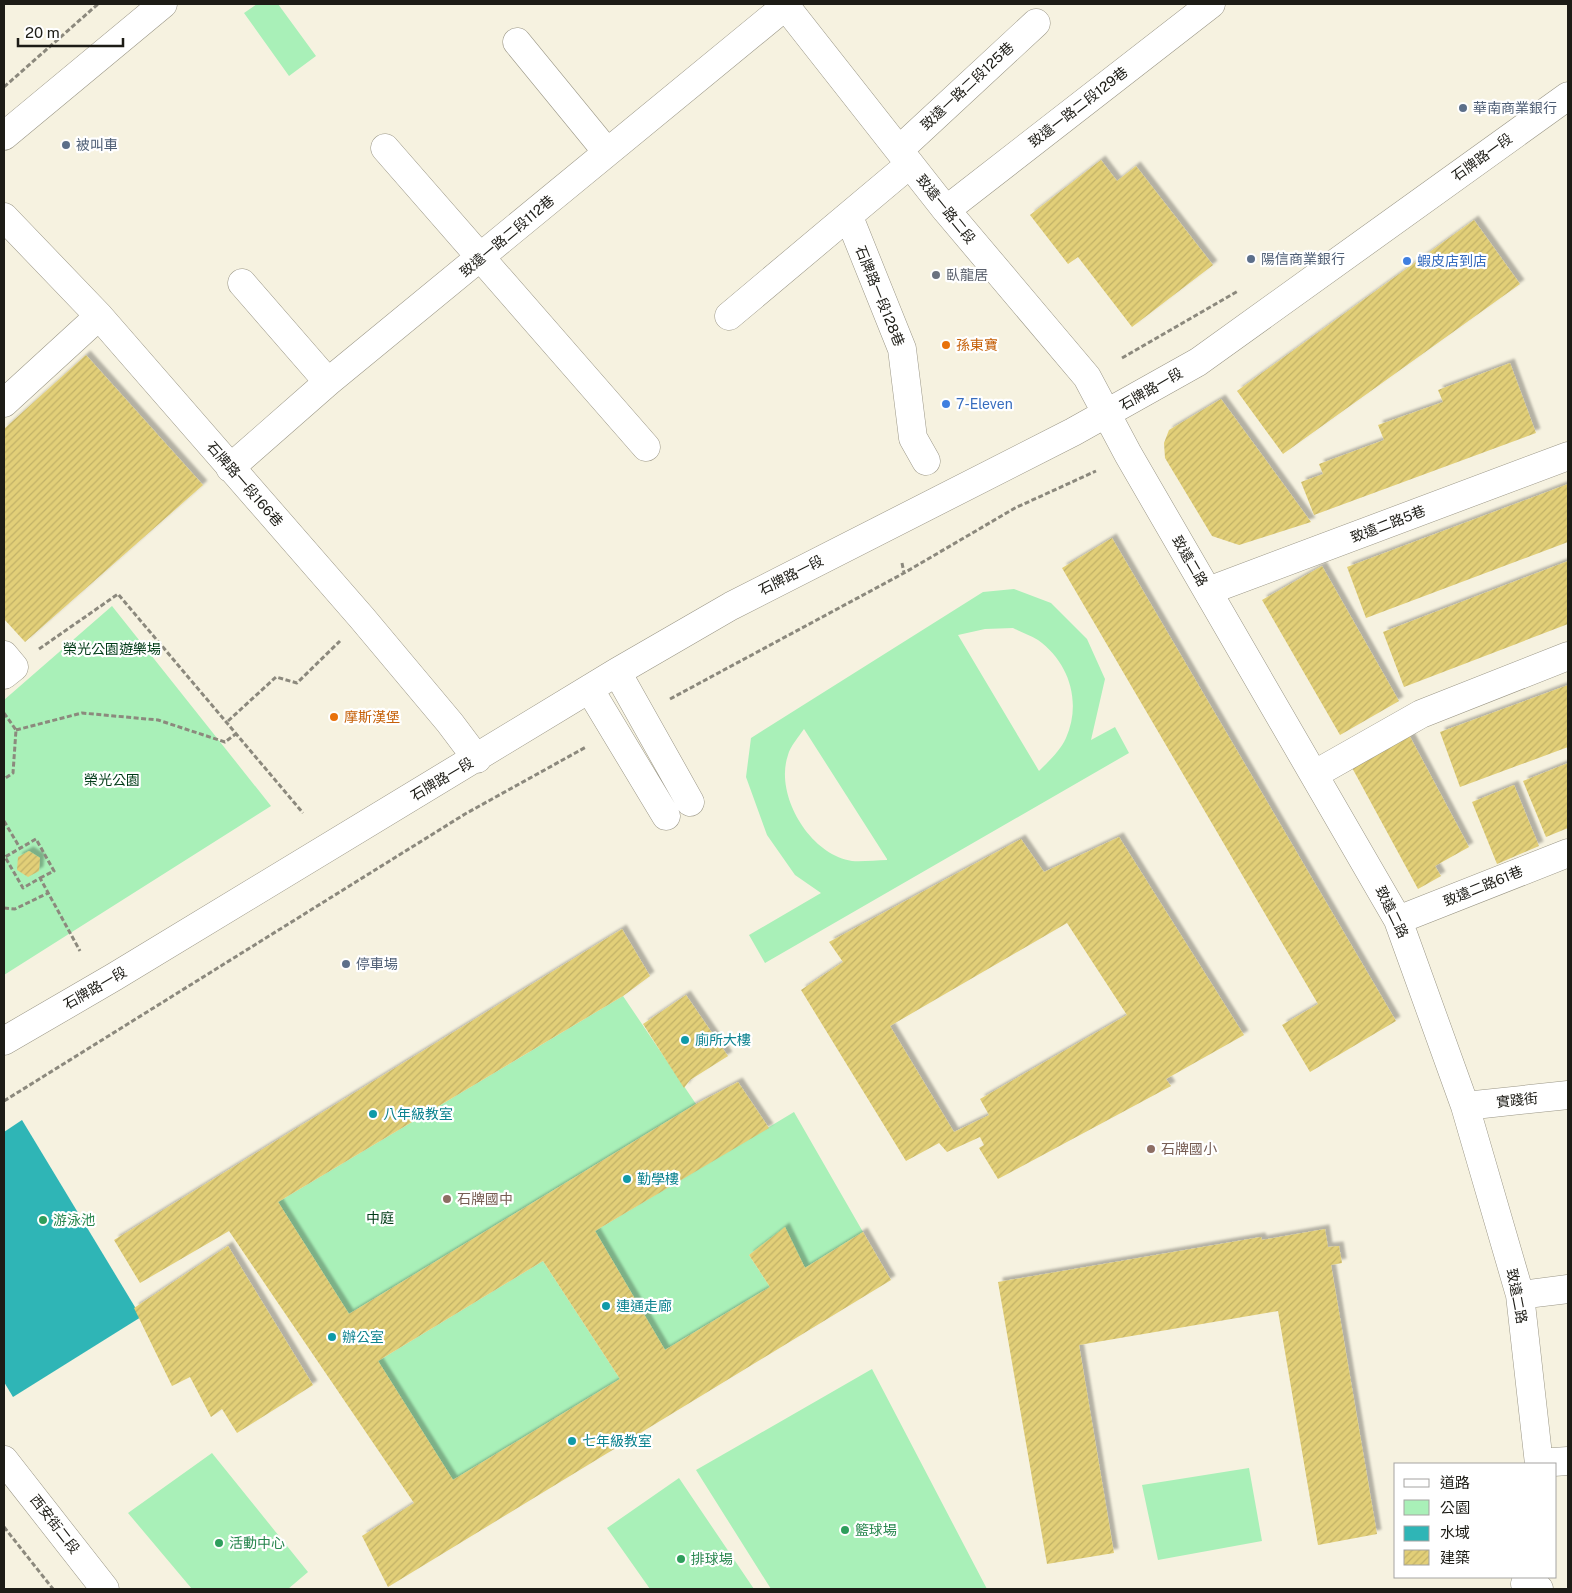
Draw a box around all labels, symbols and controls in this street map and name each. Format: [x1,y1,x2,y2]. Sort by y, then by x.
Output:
scale bar [18,15,122,47]
text: 20 m [25,24,60,41]
street label: 致遠一路二段125巷 [917,39,1017,133]
street label: 致遠一路二段129巷 [1025,64,1131,150]
place label: 華南商業銀行 [1473,100,1557,116]
marker: 華南商業銀行 [1457,102,1469,114]
street label: 石牌路一段 [1449,130,1515,184]
place label: 被叫車 [76,137,118,153]
marker: 被叫車 [60,139,72,151]
street label: 致遠一路二段 [913,171,979,247]
street label: 致遠一路二段112巷 [457,192,557,280]
street label: 石牌路一段128巷 [853,243,907,349]
place label: 陽信商業銀行 [1261,251,1345,267]
marker: 陽信商業銀行 [1245,253,1257,265]
place label: 蝦皮店到店 [1417,253,1487,269]
marker: 蝦皮店到店 [1401,255,1413,267]
place label: 臥龍居 [946,267,988,283]
marker: 臥龍居 [930,269,942,281]
place label: 孫東寶 [956,337,998,353]
marker: 孫東寶 [940,339,952,351]
street label: 石牌路一段 [1117,365,1185,413]
place label: 7-Eleven [956,396,1013,412]
marker: 7-Eleven [940,398,952,410]
street label: 石牌路一段166巷 [204,438,286,530]
street label: 致遠二路5巷 [1348,502,1428,546]
street label: 致遠二路 [1169,533,1211,589]
street label: 石牌路一段 [756,552,826,598]
park label: 榮光公園遊樂場 [63,641,161,657]
place label: 摩斯漢堡 [344,709,400,725]
marker: 摩斯漢堡 [328,711,340,723]
street label: 石牌路一段 [408,754,476,804]
park label: 榮光公園 [84,772,140,788]
street label: 致遠二路61巷 [1441,863,1525,909]
street label: 致遠二路 [1373,883,1411,941]
place label: 停車場 [356,956,398,972]
marker: 停車場 [340,958,352,970]
street label: 石牌路一段 [61,964,129,1012]
place label: 廁所大樓 [695,1032,751,1048]
marker: 廁所大樓 [679,1034,691,1046]
street label: 實踐街 [1495,1090,1539,1110]
place label: 八年級教室 [383,1106,453,1122]
marker: 八年級教室 [367,1108,379,1120]
place label: 石牌國小 [1161,1141,1217,1157]
marker: 石牌國小 [1145,1143,1157,1155]
place label: 勤學樓 [637,1171,679,1187]
marker: 勤學樓 [621,1173,633,1185]
place label: 石牌國中 [457,1191,513,1207]
marker: 石牌國中 [441,1193,453,1205]
park label: 中庭 [366,1210,394,1226]
place label: 游泳池 [53,1212,95,1228]
marker: 游泳池 [37,1214,49,1226]
street label: 致遠二路 [1504,1267,1530,1325]
place label: 連通走廊 [616,1298,672,1314]
marker: 連通走廊 [600,1300,612,1312]
place label: 辦公室 [342,1329,384,1345]
marker: 辦公室 [326,1331,338,1343]
place label: 七年級教室 [582,1433,652,1449]
marker: 七年級教室 [566,1435,578,1447]
legend [1394,1463,1557,1578]
text: 道路 [1440,1474,1470,1491]
street label: 西安街二段 [27,1491,83,1557]
text: 公園 [1440,1499,1470,1516]
place label: 籃球場 [855,1522,897,1538]
marker: 籃球場 [839,1524,851,1536]
text: 水域 [1440,1524,1470,1541]
place label: 活動中心 [229,1535,285,1551]
marker: 活動中心 [213,1537,225,1549]
text: 建築 [1440,1549,1470,1566]
place label: 排球場 [691,1551,733,1567]
marker: 排球場 [675,1553,687,1565]

